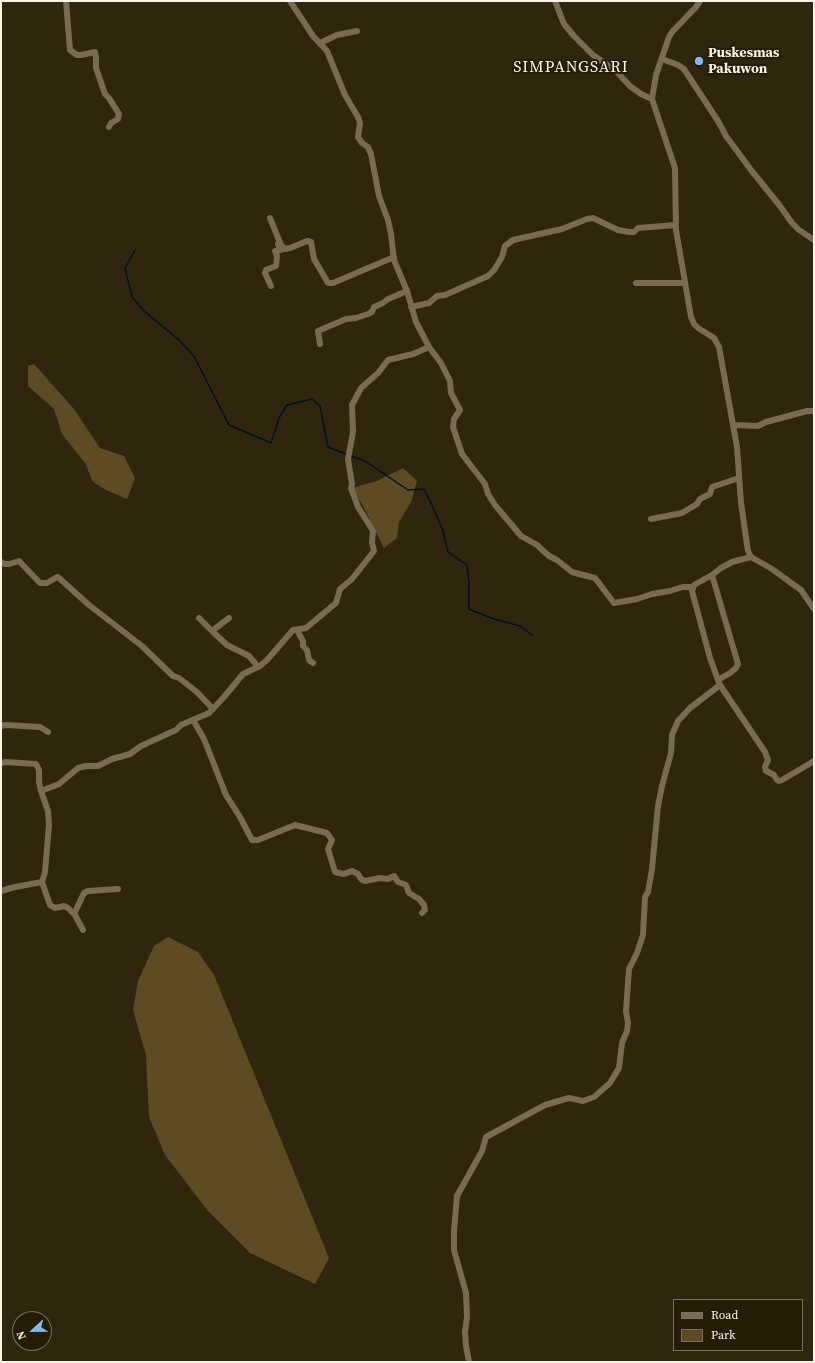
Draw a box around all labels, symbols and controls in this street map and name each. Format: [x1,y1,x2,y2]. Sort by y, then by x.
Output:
place label: Puskesmas Pakuwon [708,45,779,78]
marker: Puskesmas Pakuwon [693,55,705,67]
district label: SIMPANGSARI [513,58,629,78]
legend [673,1299,803,1351]
text: Road [711,1307,738,1323]
north arrow [12,1311,52,1351]
text: Park [711,1327,736,1343]
text: N [13,1329,30,1342]

